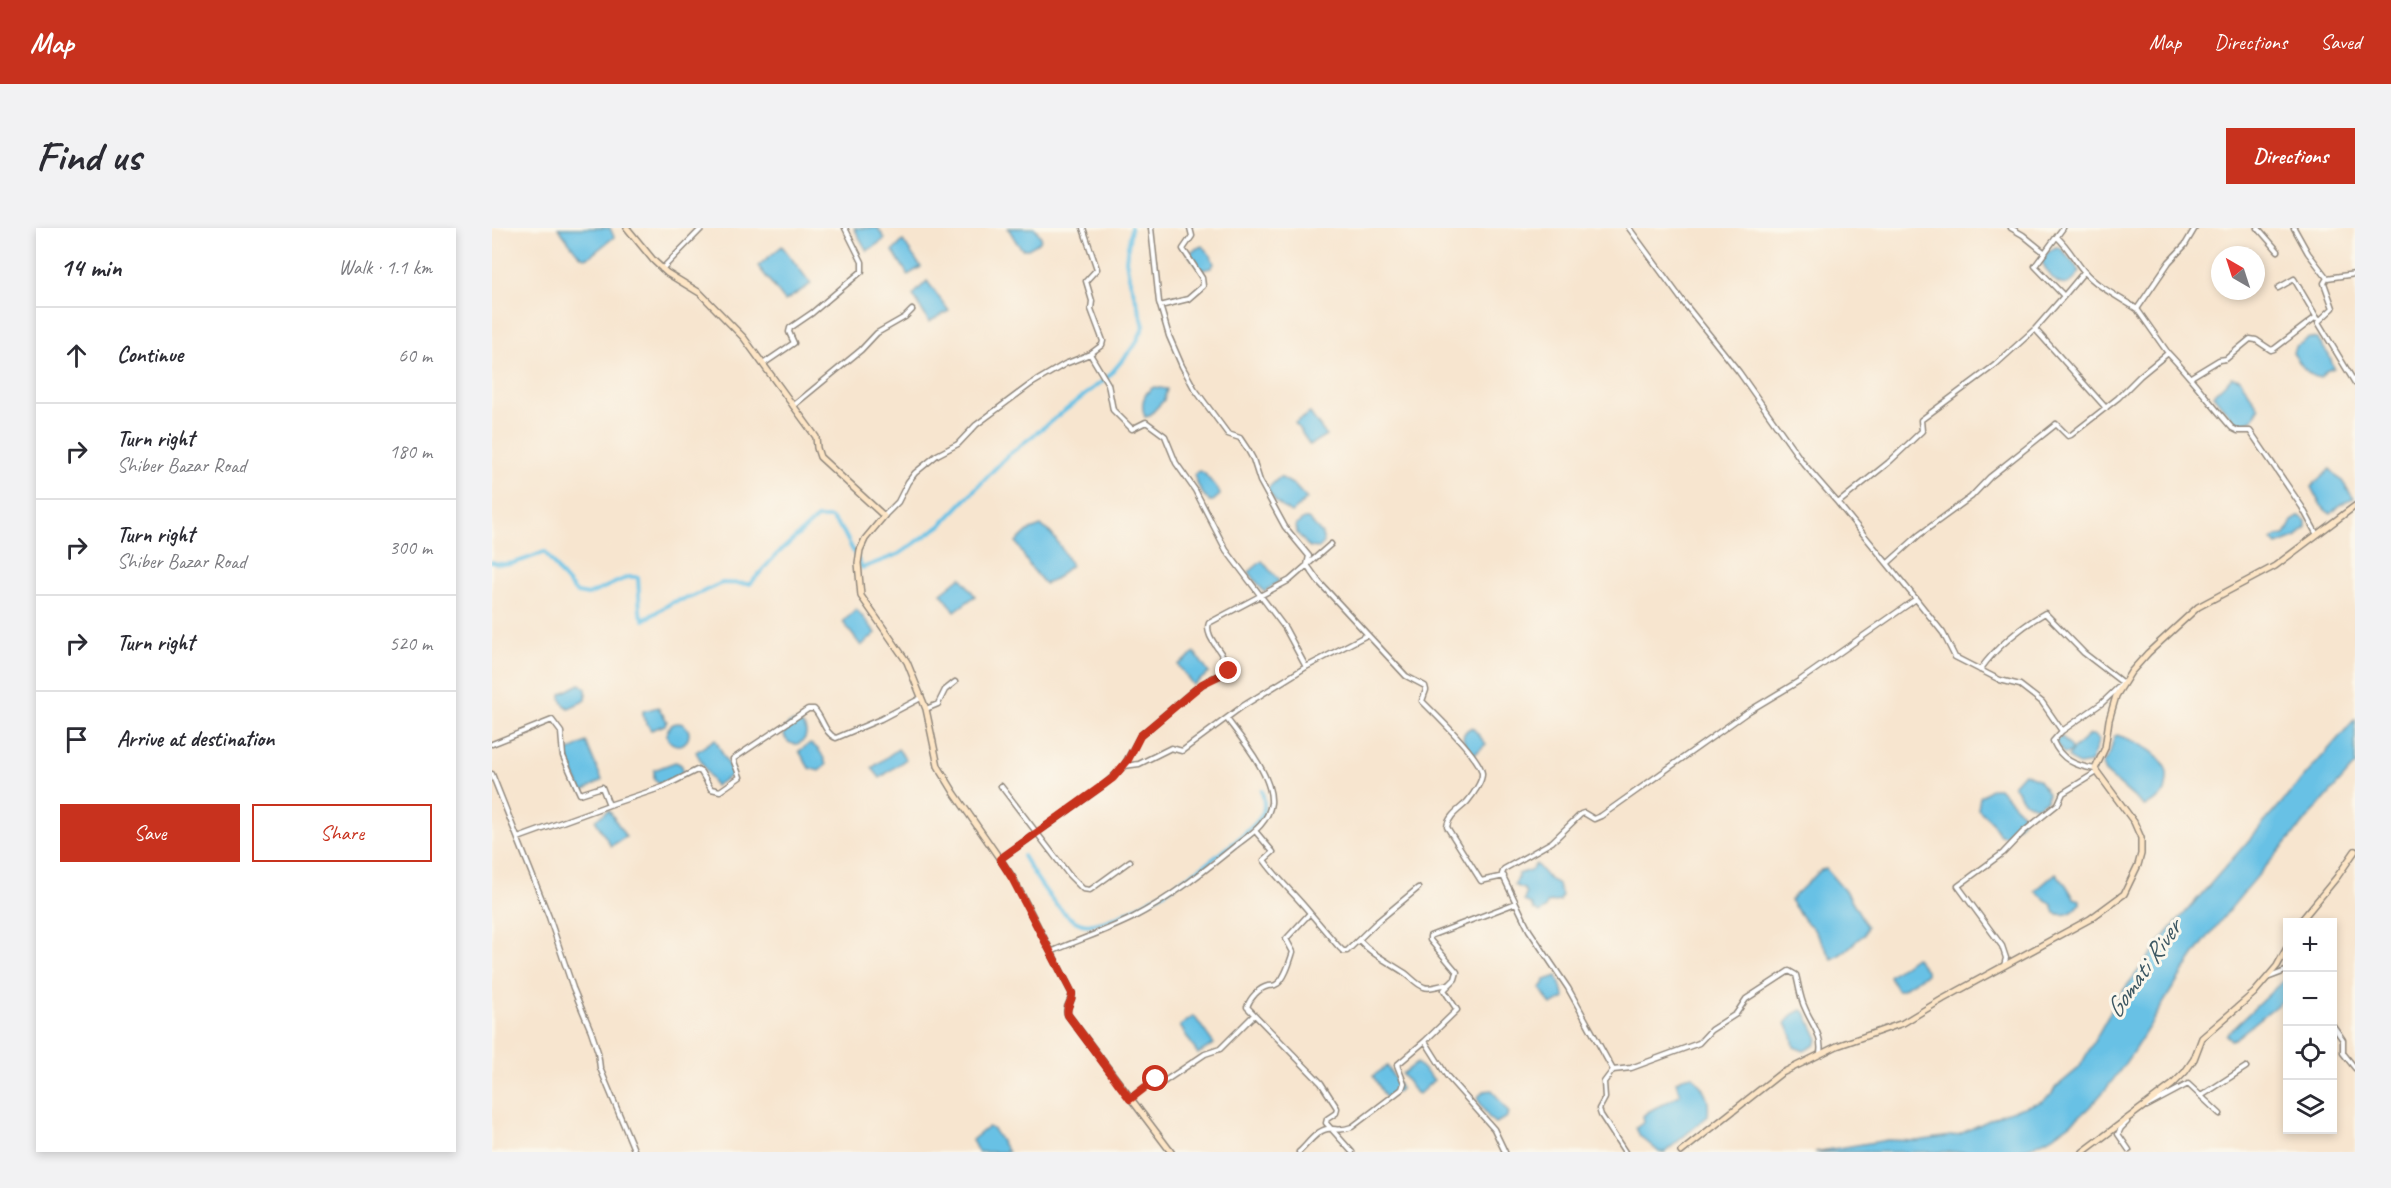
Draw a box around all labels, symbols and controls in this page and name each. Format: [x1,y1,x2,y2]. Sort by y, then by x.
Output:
text: Map [30,25,73,60]
text: Map [2149,29,2181,55]
text: Directions [2214,29,2287,55]
text: Saved [2320,29,2361,55]
button: Directions [2226,128,2355,184]
text: Find us [36,130,141,183]
north arrow [2211,246,2265,300]
text: 14 min [60,251,122,284]
text: Walk · 1.1 km [338,255,432,280]
icon: ahead [60,339,93,372]
text: Continue [117,341,183,369]
text: 60 m [398,343,432,368]
text: Turn right [117,425,194,453]
icon: right [60,435,93,468]
text: 180 m [389,439,432,464]
text: Shiber Bazar Road [117,453,246,478]
text: Turn right [117,521,194,549]
icon: right [60,531,93,564]
text: 300 m [389,535,432,560]
text: Shiber Bazar Road [117,549,246,574]
icon: right [60,627,93,660]
text: Turn right [117,629,194,657]
text: 520 m [389,631,432,656]
route end [1215,657,1241,683]
icon: arrive [60,723,93,756]
text: Arrive at destination [117,725,274,753]
button: Save [60,804,240,862]
button: Share [252,804,432,862]
water label: Gomati River [2097,910,2191,1024]
map controls [2283,918,2337,1134]
button: + [2283,918,2337,972]
button: − [2283,972,2337,1026]
button: locate [2283,1026,2337,1080]
route start [1142,1065,1168,1091]
button: layers [2283,1080,2337,1134]

